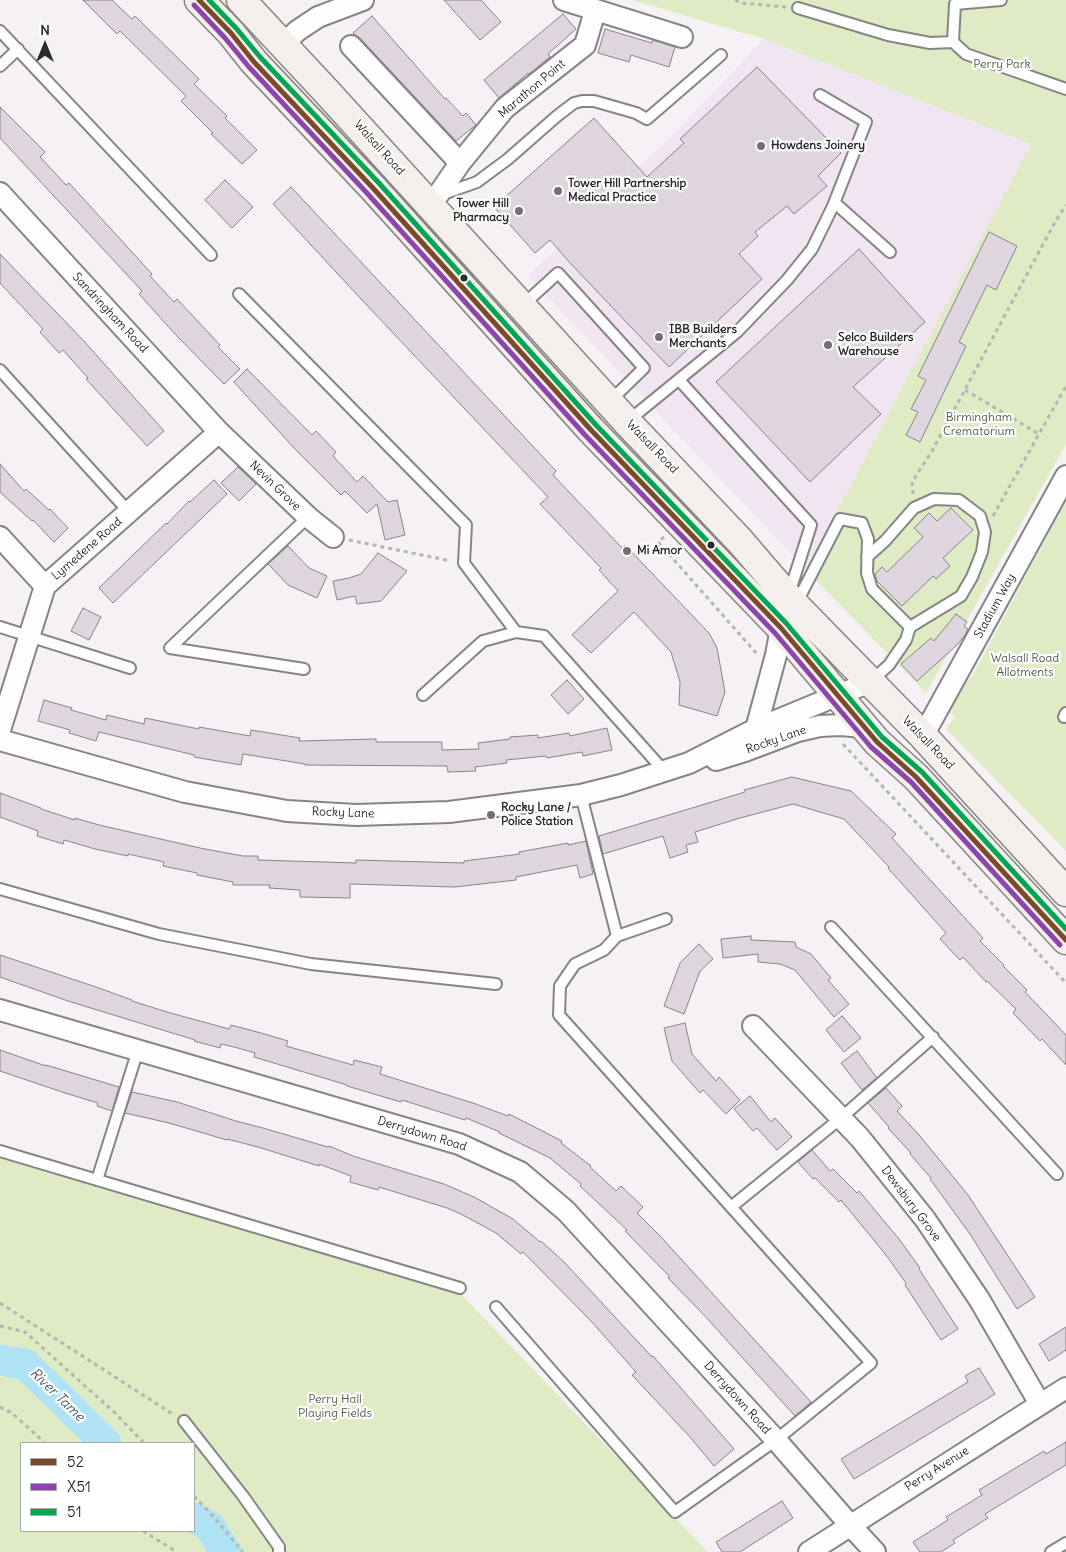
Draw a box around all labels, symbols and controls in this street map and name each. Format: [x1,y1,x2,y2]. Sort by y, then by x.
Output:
north arrow [20,20,70,70]
text: N [40,21,50,39]
street label: Marathon Point [496,57,568,121]
park label: Perry Park [973,58,1031,72]
street label: Walsall Road [351,118,407,178]
place label: Howdens Joinery [771,139,865,153]
marker: Howdens Joinery [755,140,767,152]
place label: Tower Hill Partnership Medical Practice [568,177,686,205]
marker: Tower Hill Partnership Medical Practice [552,185,564,197]
place label: Tower Hill Pharmacy [453,197,509,225]
marker: Tower Hill Pharmacy [513,205,525,217]
street label: Sandringham Road [69,270,151,356]
unlabelled marker [459,273,469,283]
place label: IBB Builders Merchants [669,323,737,351]
marker: IBB Builders Merchants [653,331,665,343]
place label: Selco Builders Warehouse [838,331,913,359]
marker: Selco Builders Warehouse [822,339,834,351]
park label: Birmingham Crematorium [943,411,1015,439]
street label: Walsall Road [623,417,681,477]
street label: Nevin Grove [246,458,304,514]
street label: Lymedene Road [49,515,125,583]
unlabelled marker [706,540,716,550]
place label: Mi Amor [637,544,682,558]
marker: Mi Amor [621,545,633,557]
street label: Stadium Way [971,571,1019,641]
park label: Walsall Road Allotments [991,652,1059,680]
street label: Walsall Road [899,713,957,773]
street label: Rocky Lane [744,723,808,757]
place label: Rocky Lane / Police Station [501,801,573,829]
street label: Rocky Lane [311,805,375,821]
marker: Rocky Lane / Police Station [485,809,497,821]
street label: Derrydown Road [376,1114,468,1154]
street label: Dewsbury Grove [878,1164,944,1244]
street label: Derrydown Road [701,1359,773,1437]
water label: River Tame [26,1365,88,1425]
park label: Perry Hall Playing Fields [298,1393,372,1421]
legend [20,1442,195,1532]
street label: Perry Avenue [902,1444,972,1494]
text: 52 [67,1452,84,1471]
text: X51 [67,1477,91,1496]
text: 51 [67,1502,82,1521]

